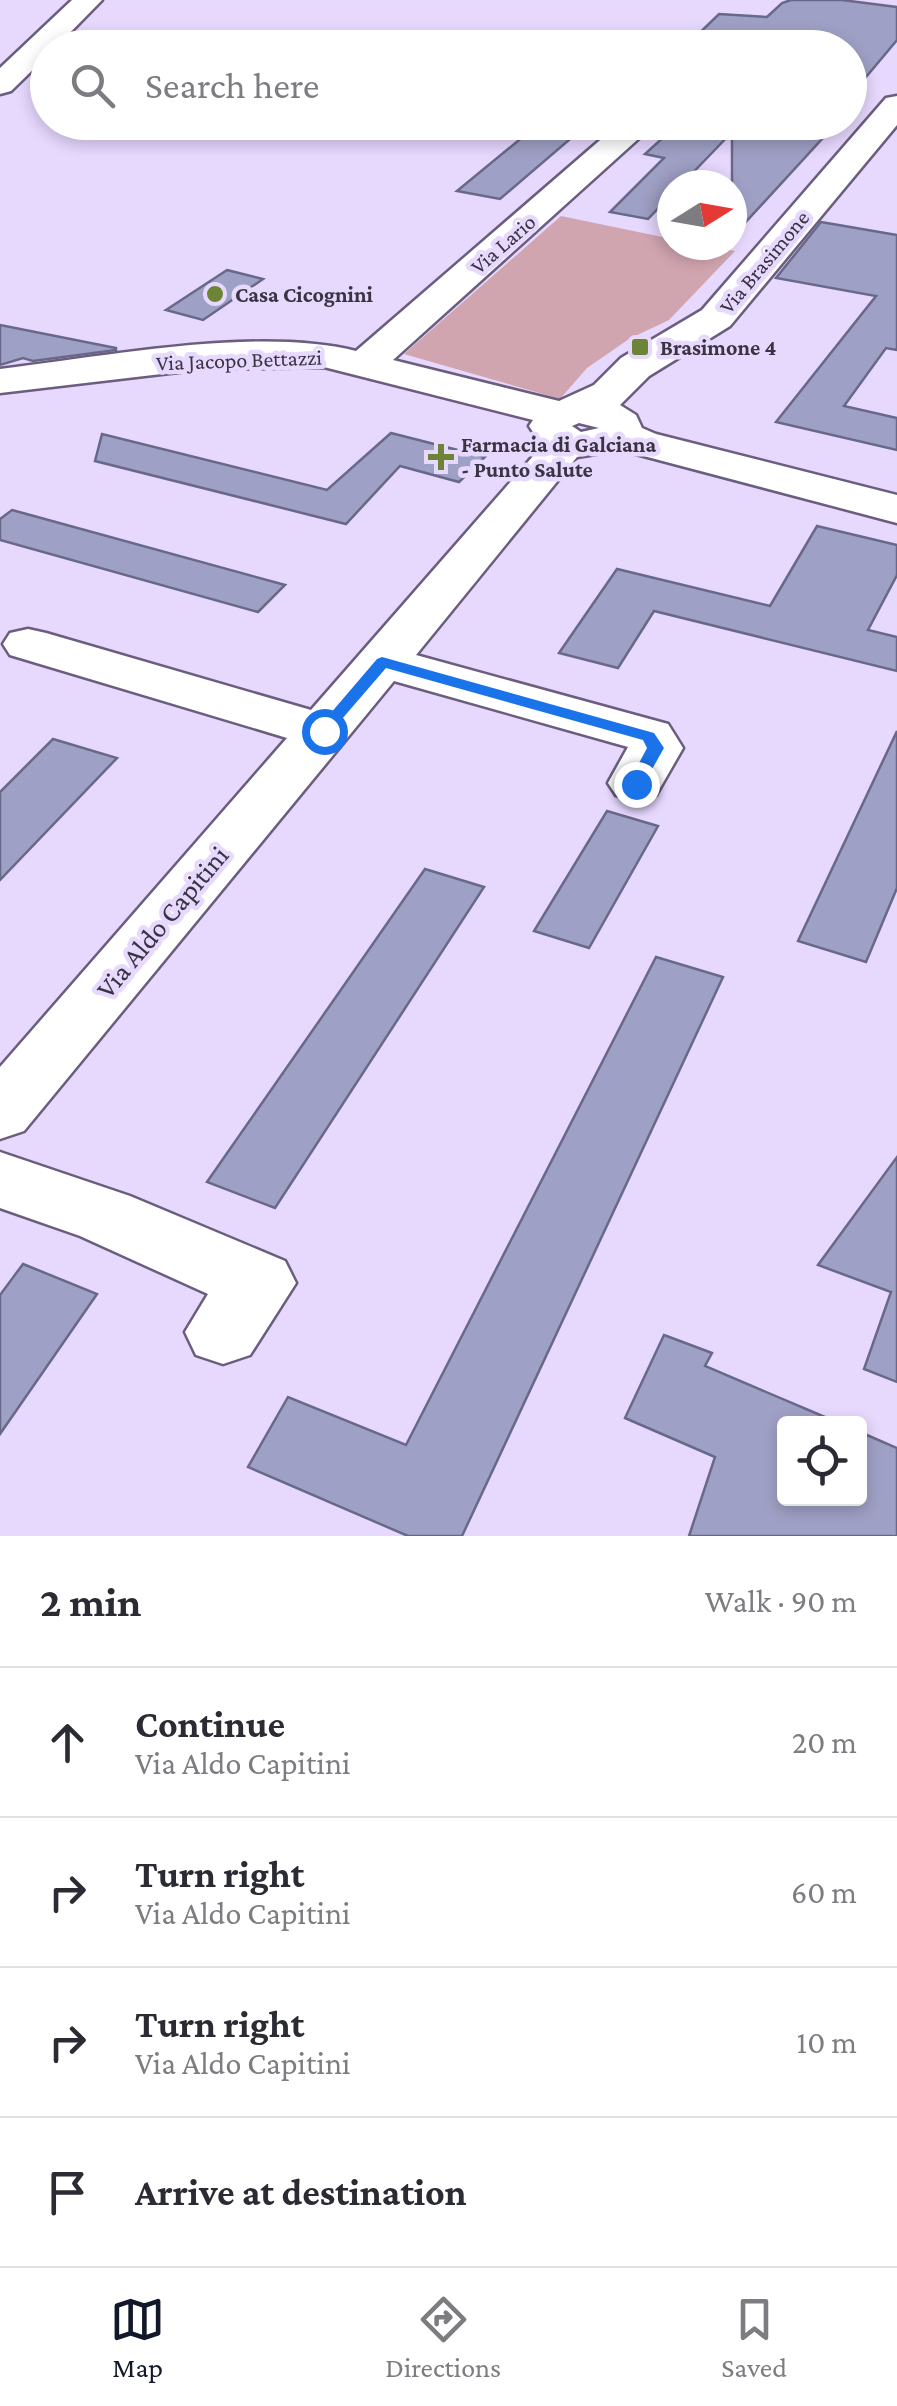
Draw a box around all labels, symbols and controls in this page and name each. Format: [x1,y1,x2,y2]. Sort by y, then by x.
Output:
search box [30,30,867,140]
icon: search [65,58,120,113]
text: Search here [145,64,319,106]
north arrow [657,170,747,260]
street label: Via Brasimone [714,206,814,318]
street label: Via Lario [465,209,541,279]
place label: Casa Cicognini [235,282,374,307]
marker: Casa Cicognini [204,283,226,305]
place label: Brasimone 4 [660,335,777,360]
marker: Brasimone 4 [629,336,651,358]
street label: Via Jacopo Bettazzi [155,345,323,375]
place label: Farmacia di Galciana - Punto Salute [461,432,656,482]
marker: Farmacia di Galciana - Punto Salute [430,446,452,468]
route start [302,709,348,755]
route end [614,762,660,808]
street label: Via Aldo Capitini [90,840,234,1004]
map controls [777,1416,867,1506]
button: locate [777,1416,867,1506]
text: 2 min [40,1578,141,1625]
text: Walk · 90 m [705,1583,857,1619]
text: Continue [135,1703,285,1745]
icon: ahead [40,1715,95,1770]
text: 20 m [792,1724,857,1760]
text: Via Aldo Capitini [135,1745,350,1781]
text: Turn right [135,1853,304,1895]
icon: right [40,1865,95,1920]
text: 60 m [791,1874,857,1910]
text: Via Aldo Capitini [135,1895,350,1931]
text: Turn right [135,2003,304,2045]
icon: right [40,2015,95,2070]
text: 10 m [797,2024,857,2060]
text: Via Aldo Capitini [135,2045,350,2081]
icon: arrive [40,2165,95,2220]
text: Arrive at destination [135,2171,467,2213]
tab: Map [110,2292,165,2383]
tab: Directions [385,2292,501,2383]
tab: Saved [721,2292,787,2383]

